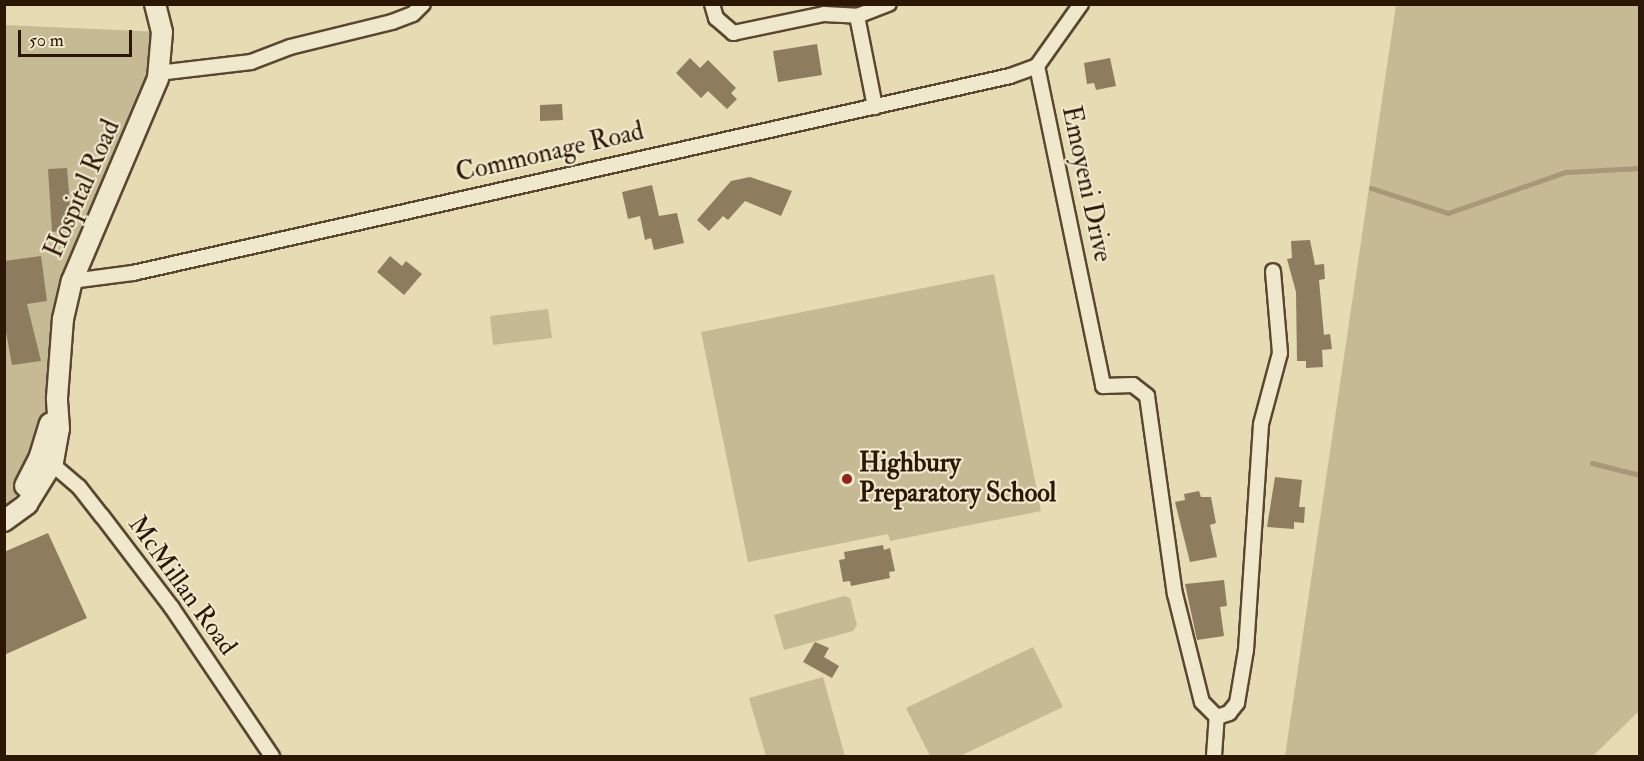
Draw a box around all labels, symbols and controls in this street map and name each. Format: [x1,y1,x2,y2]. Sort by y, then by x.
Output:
scale bar [21,18,135,56]
text: 50 m [29,29,64,52]
street label: Emoyeni Drive [1054,103,1118,265]
street label: Hospital Road [39,115,127,263]
street label: Commonage Road [453,116,647,190]
place label: Highbury Preparatory School [859,448,1056,509]
marker: Highbury Preparatory School [840,472,854,486]
street label: McMillan Road [121,510,243,662]

